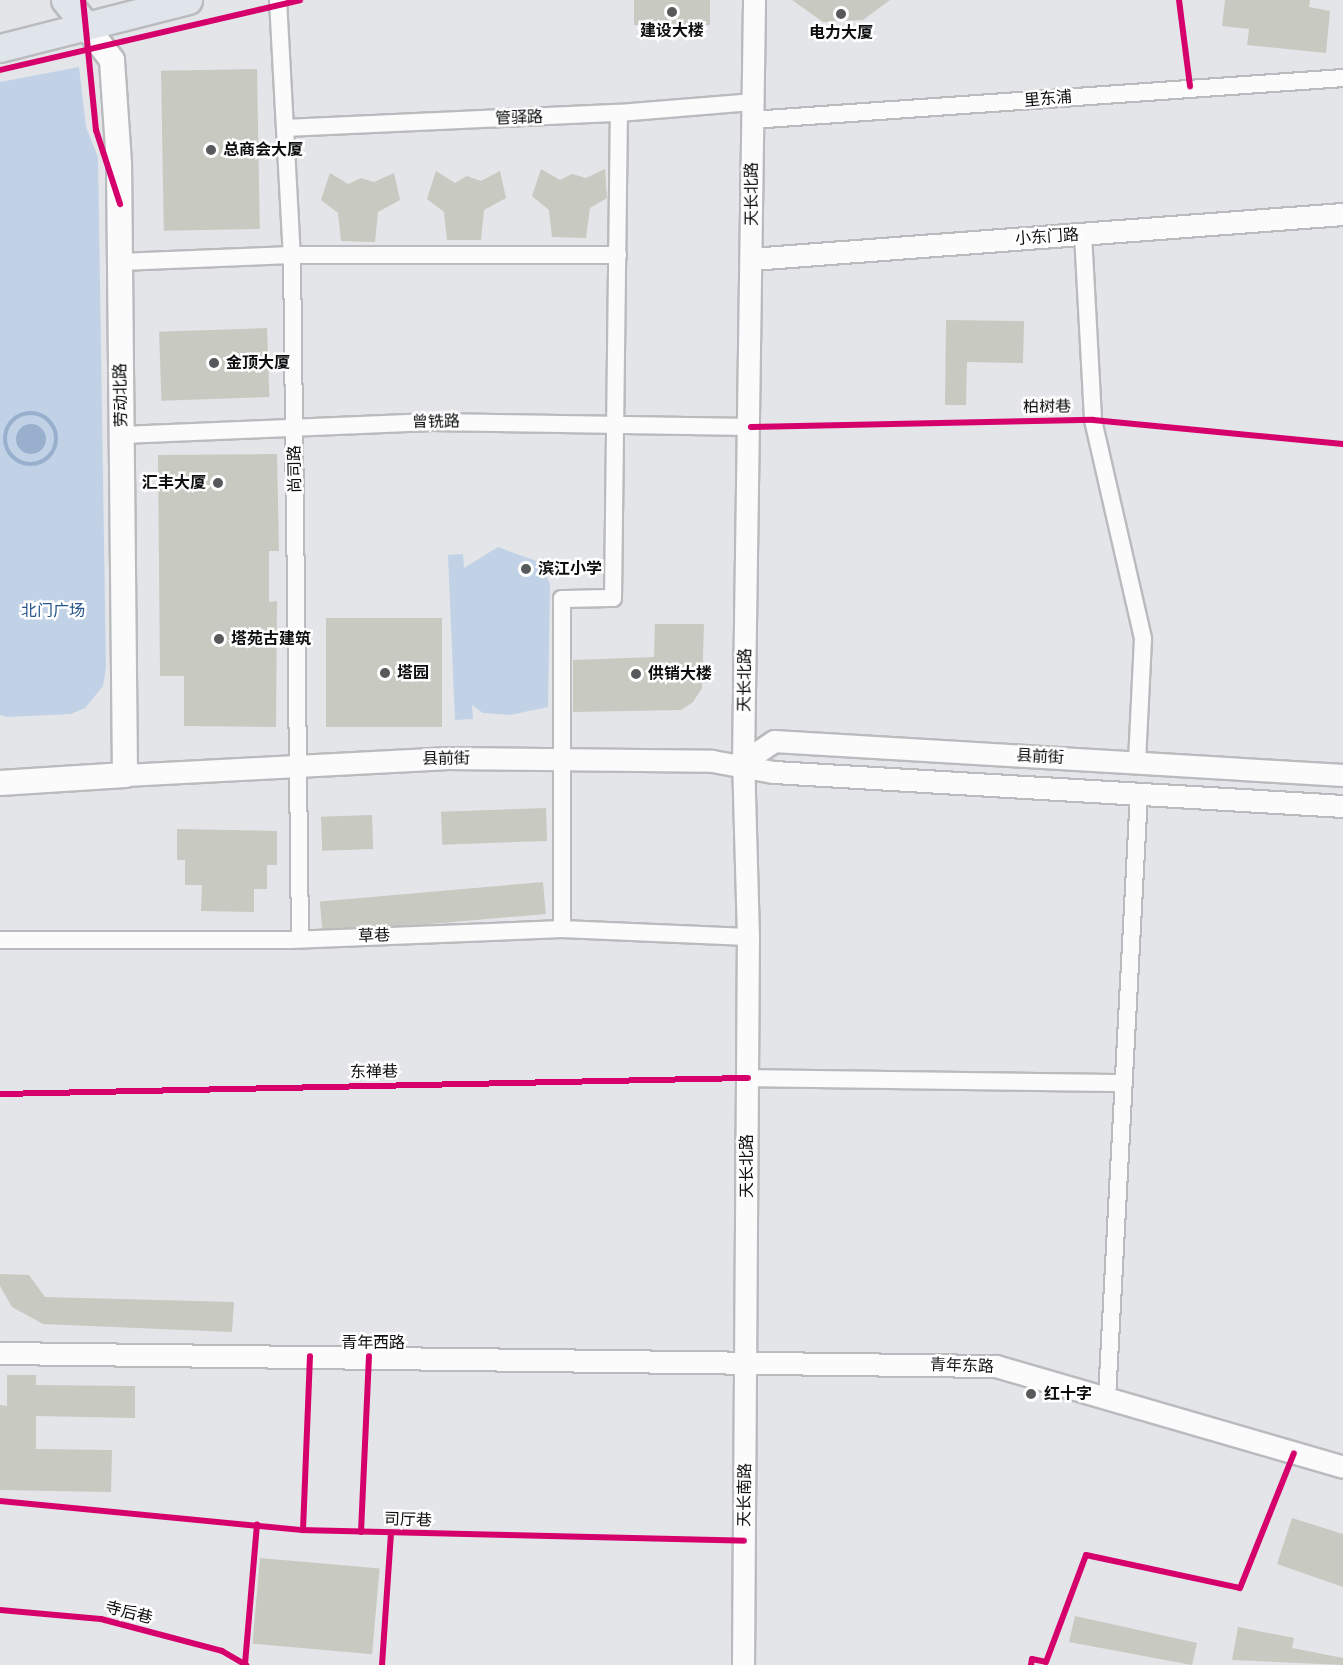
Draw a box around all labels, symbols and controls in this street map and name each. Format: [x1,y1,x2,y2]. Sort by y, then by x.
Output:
marker: 建设大楼 [665,5,679,19]
marker: 电力大厦 [834,7,848,21]
place label: 建设大楼 [640,21,704,41]
place label: 电力大厦 [809,23,873,43]
street label: 里东浦 [1023,87,1073,111]
street label: 管驿路 [495,108,543,128]
place label: 总商会大厦 [223,140,303,160]
marker: 总商会大厦 [204,143,218,157]
street label: 天长北路 [742,162,762,226]
street label: 小东门路 [1014,225,1080,249]
place label: 金顶大厦 [226,353,290,373]
marker: 金顶大厦 [207,356,221,370]
street label: 劳动北路 [111,363,131,427]
street label: 柏树巷 [1023,397,1071,417]
street label: 曾铣路 [412,412,460,432]
street label: 尚司路 [285,445,305,493]
place label: 汇丰大厦 [142,473,206,493]
marker: 汇丰大厦 [211,476,225,490]
place label: 滨江小学 [538,559,602,579]
marker: 滨江小学 [519,562,533,576]
park label: 北门广场 [21,601,85,621]
place label: 塔苑古建筑 [231,629,311,649]
marker: 塔苑古建筑 [212,632,226,646]
street label: 天长北路 [735,648,755,712]
place label: 塔园 [397,663,429,683]
place label: 供销大楼 [648,664,712,684]
marker: 塔园 [378,666,392,680]
marker: 供销大楼 [629,667,643,681]
street label: 县前街 [1016,746,1064,768]
street label: 县前街 [422,749,470,769]
street label: 草巷 [358,926,390,946]
street label: 东禅巷 [350,1062,398,1082]
street label: 天长北路 [737,1134,757,1198]
street label: 青年西路 [341,1333,405,1353]
street label: 青年东路 [930,1355,994,1377]
place label: 红十字 [1044,1384,1092,1404]
marker: 红十字 [1022,1385,1040,1403]
street label: 天长南路 [735,1463,755,1527]
street label: 司厅巷 [384,1510,432,1530]
street label: 寺后巷 [103,1598,155,1628]

